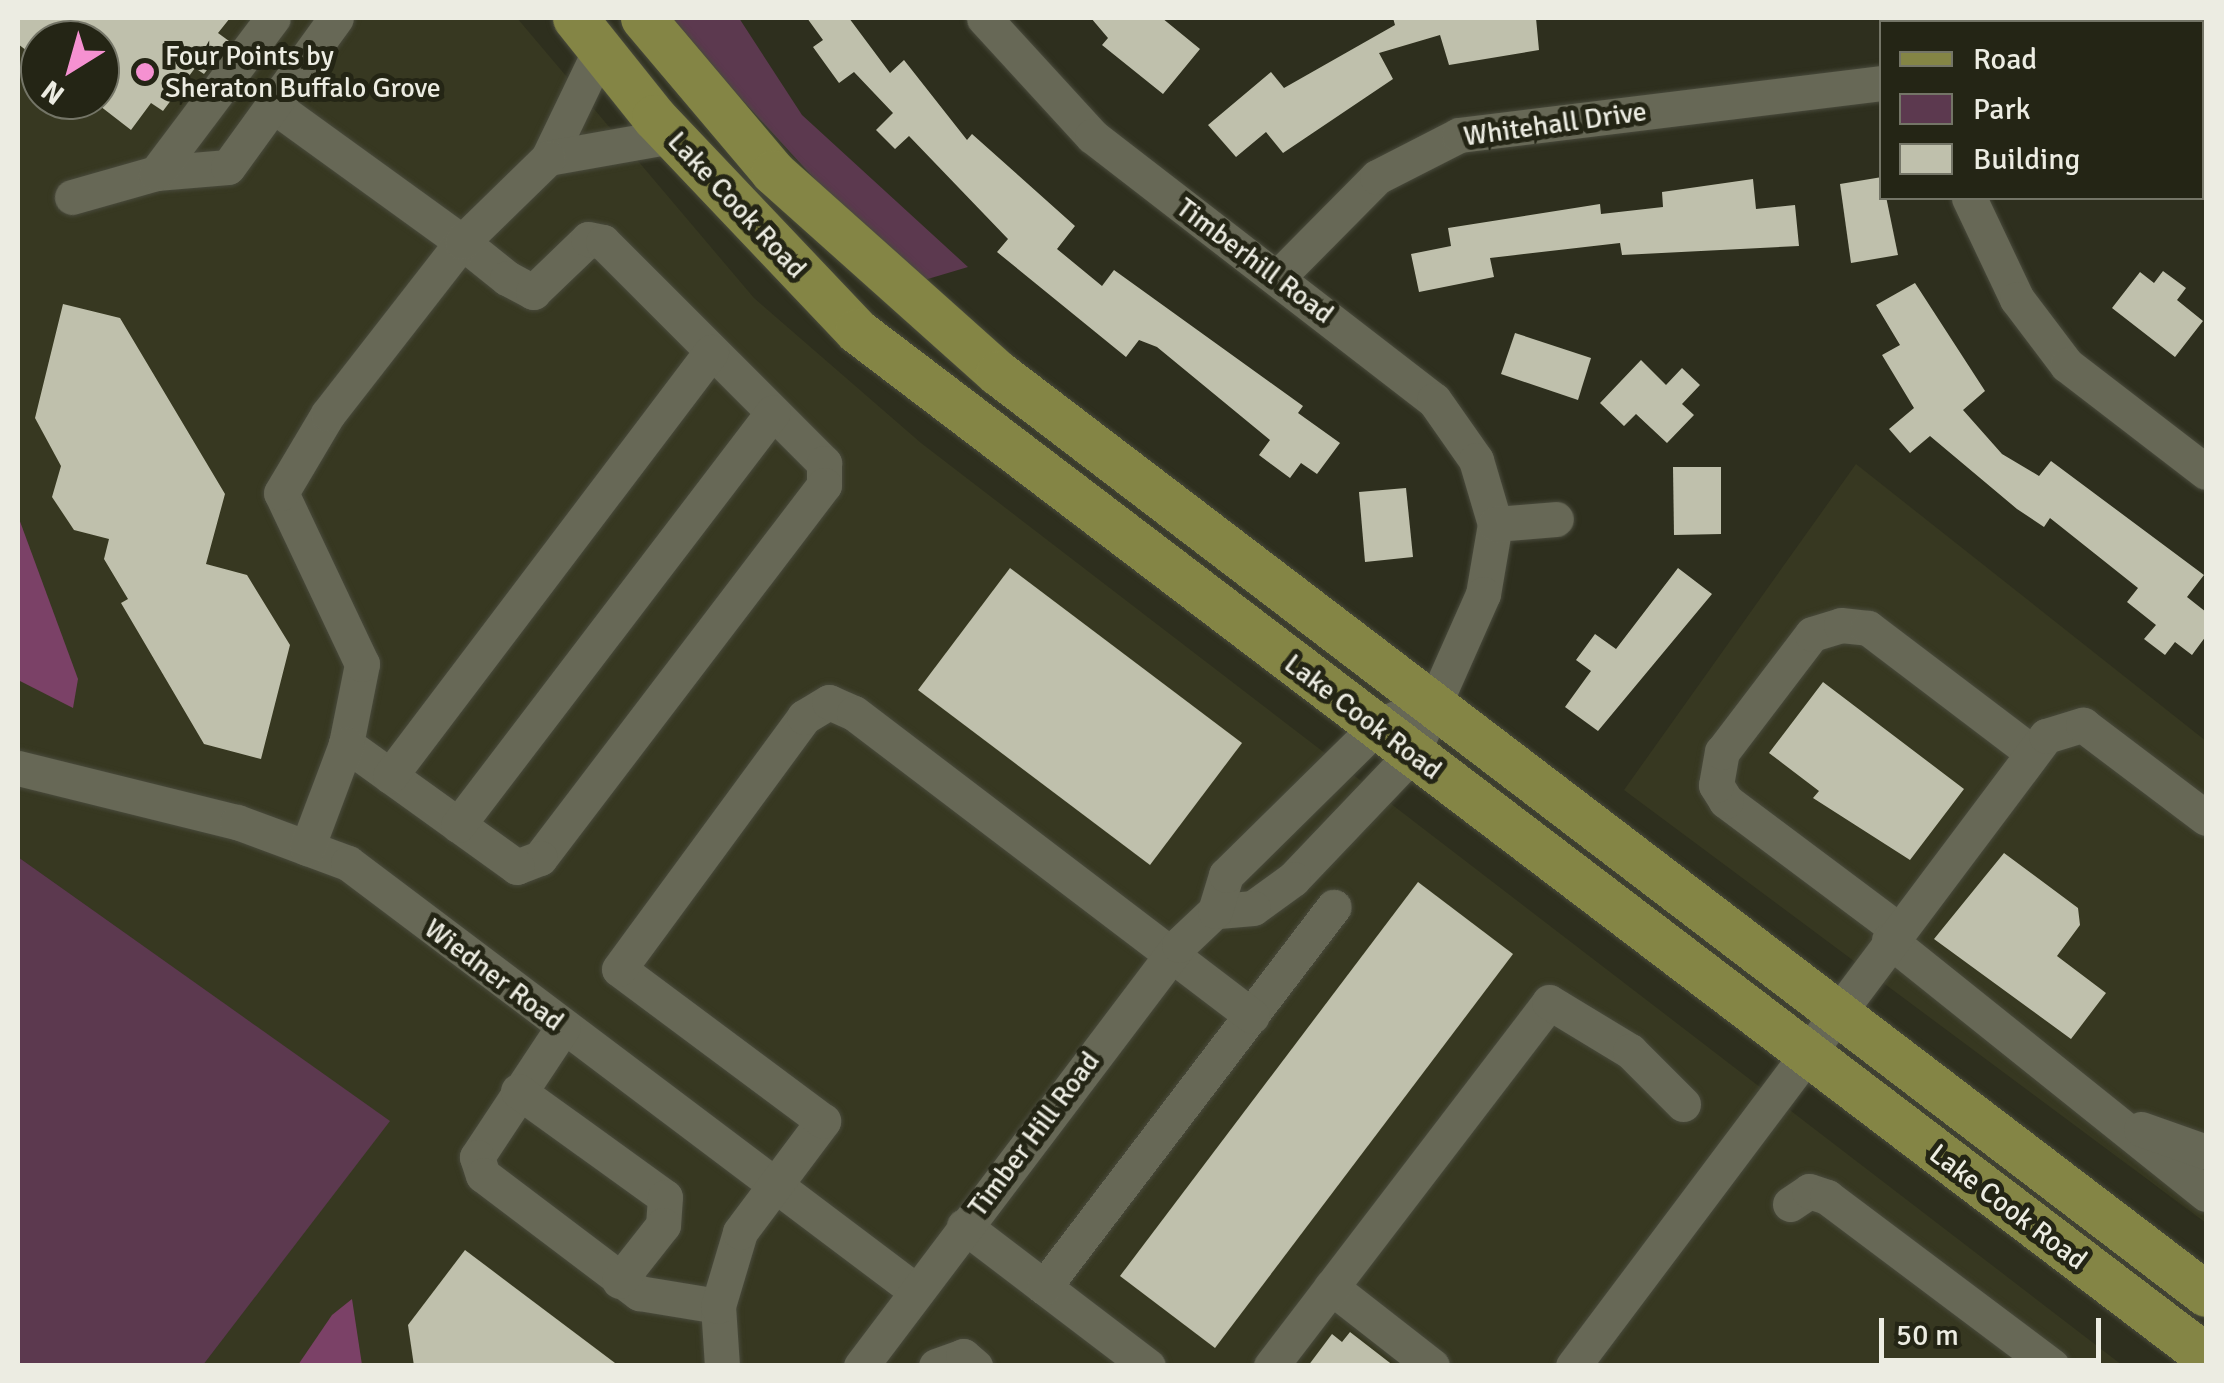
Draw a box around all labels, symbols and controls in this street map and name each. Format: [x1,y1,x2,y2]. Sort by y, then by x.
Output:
north arrow [20,20,120,120]
legend [1879,20,2204,200]
place label: Four Points by Sheraton Buffalo Grove [165,39,441,105]
text: Road [1973,41,2037,78]
marker: Four Points by Sheraton Buffalo Grove [134,61,156,83]
text: N [35,73,71,112]
text: Park [1973,91,2031,128]
street label: Whitehall Drive [1461,95,1649,153]
street label: Lake Cook Road [661,125,813,285]
text: Building [1973,141,2080,178]
street label: Timberhill Road [1170,191,1340,331]
street label: Lake Cook Road [1278,647,1448,787]
street label: Wiedner Road [418,912,570,1038]
street label: Timber Hill Road [961,1045,1107,1223]
street label: Lake Cook Road [1923,1137,2093,1277]
scale bar [1884,1298,2106,1360]
text: 50 m [1896,1317,1959,1354]

